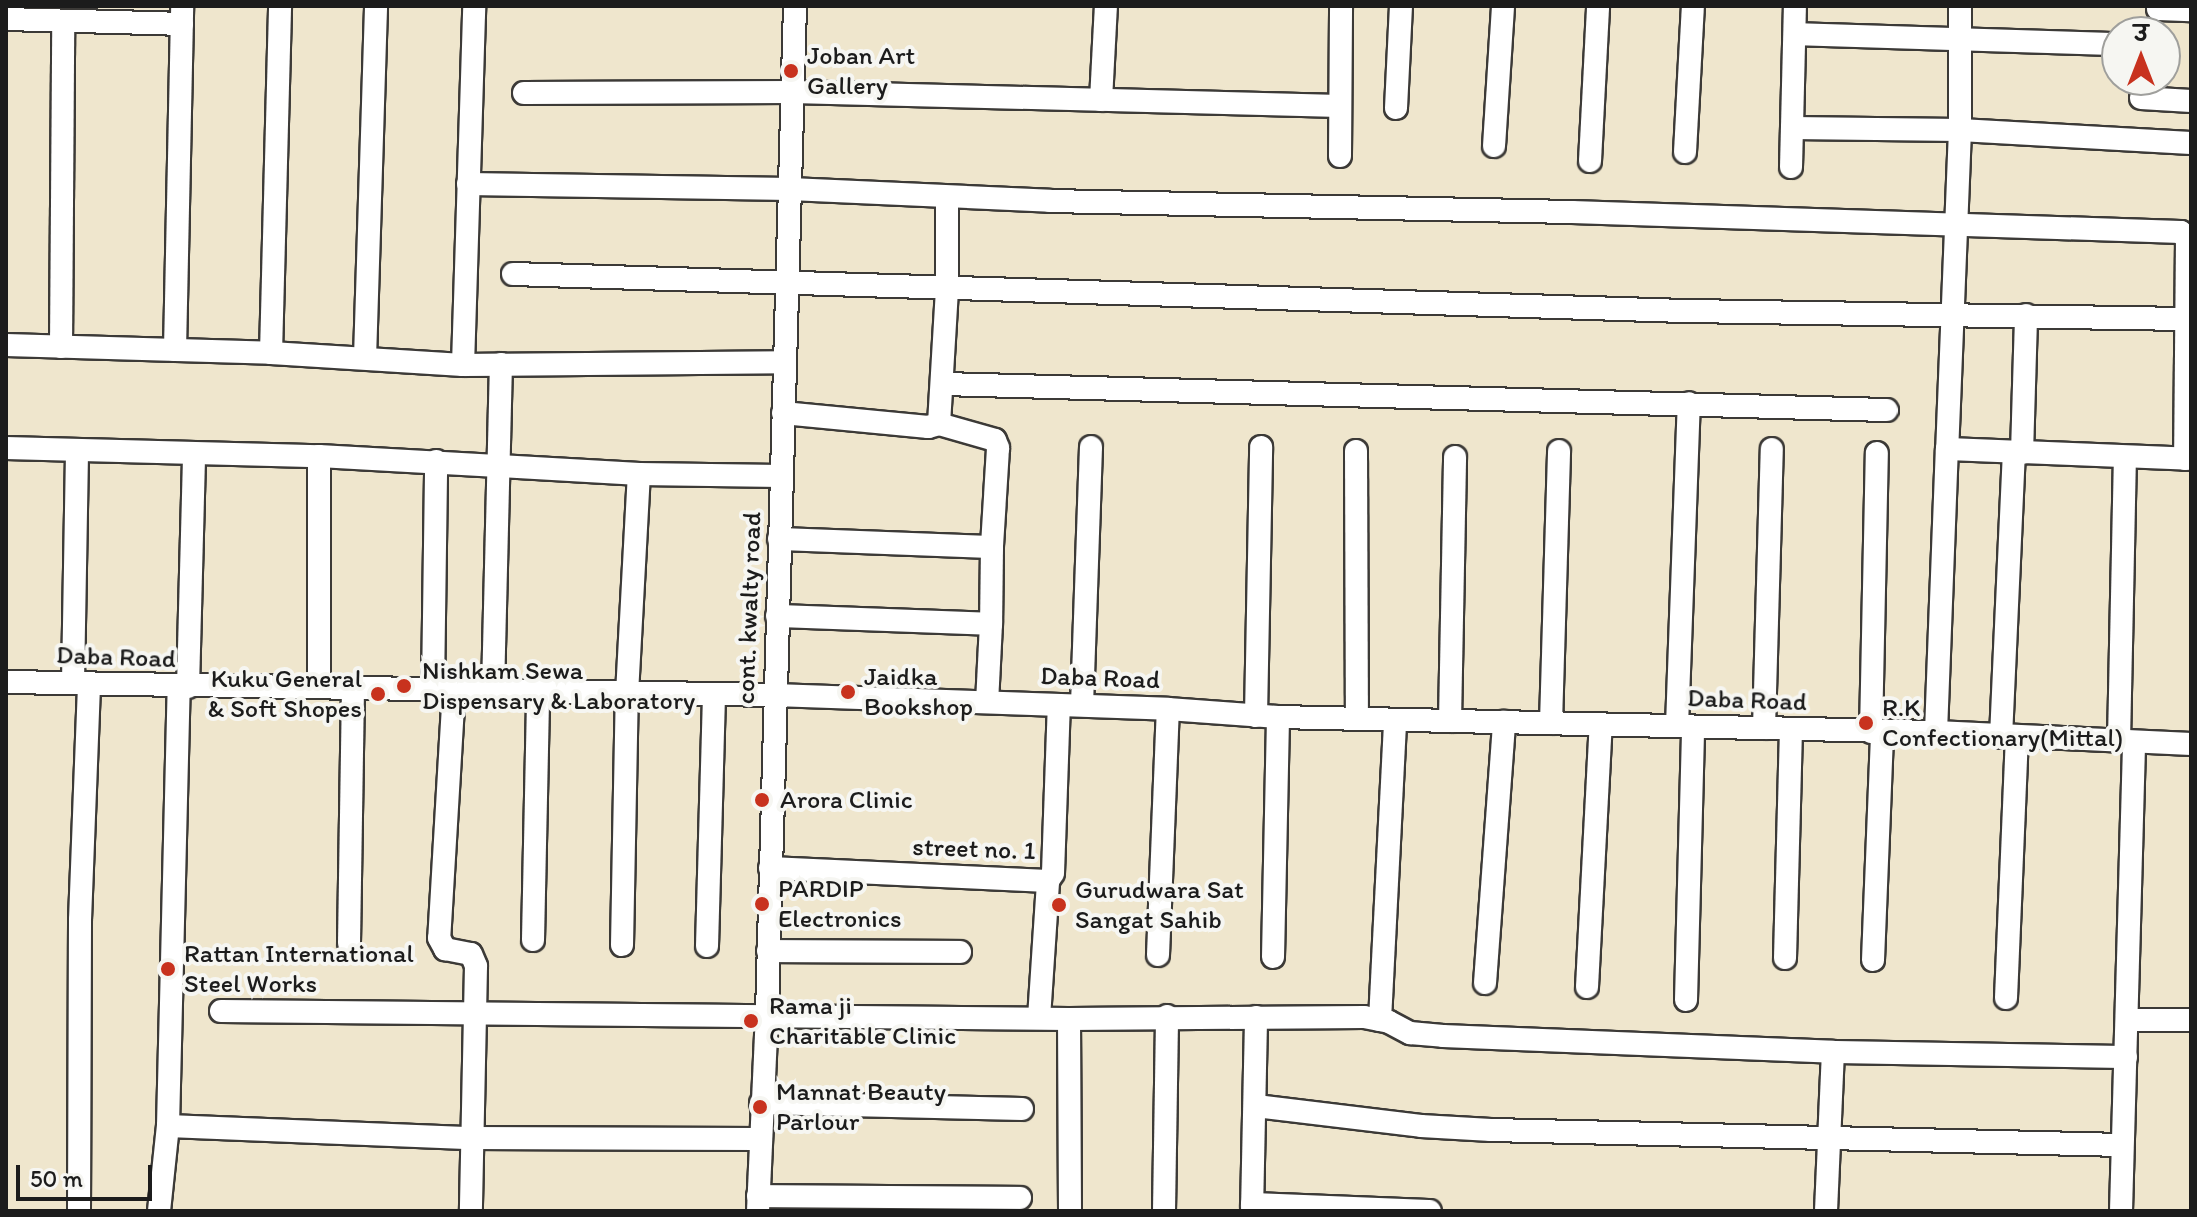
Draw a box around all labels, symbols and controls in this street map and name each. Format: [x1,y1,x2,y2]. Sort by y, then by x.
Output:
north arrow [2101,16,2181,96]
text: उ [2134,20,2148,47]
place label: Joban Art Gallery [807,40,915,102]
marker: Joban Art Gallery [782,62,800,80]
street label: cont. kwalty road [730,512,768,704]
street label: Daba Road [56,639,176,675]
place label: Nishkam Sewa Dispensary & Laboratory [422,655,695,716]
street label: Daba Road [1040,660,1160,696]
place label: Jaidka Bookshop [864,661,973,722]
place label: Kuku General & Soft Shopes [208,663,362,724]
marker: Nishkam Sewa Dispensary & Laboratory [393,675,415,697]
street label: Daba Road [1687,682,1807,718]
marker: Jaidka Bookshop [839,683,857,701]
marker: Kuku General & Soft Shopes [369,685,387,703]
place label: R.K Confectionary(Mittal) [1882,692,2123,754]
marker: R.K Confectionary(Mittal) [1857,714,1875,732]
place label: Arora Clinic [780,784,912,816]
marker: Arora Clinic [751,789,773,811]
street label: street no. 1 [911,831,1037,867]
place label: PARDIP Electronics [778,873,901,934]
place label: Gurudwara Sat Sangat Sahib [1075,874,1244,936]
marker: PARDIP Electronics [753,895,771,913]
marker: Gurudwara Sat Sangat Sahib [1050,896,1068,914]
place label: Rattan International Steel Works [184,938,414,1000]
marker: Rattan International Steel Works [159,960,177,978]
place label: Rama ji Charitable Clinic [769,990,956,1052]
marker: Rama ji Charitable Clinic [740,1010,762,1032]
place label: Mannat Beauty Parlour [776,1076,945,1138]
marker: Mannat Beauty Parlour [751,1098,769,1116]
scale bar [20,1149,156,1199]
text: 50 m [30,1164,83,1193]

